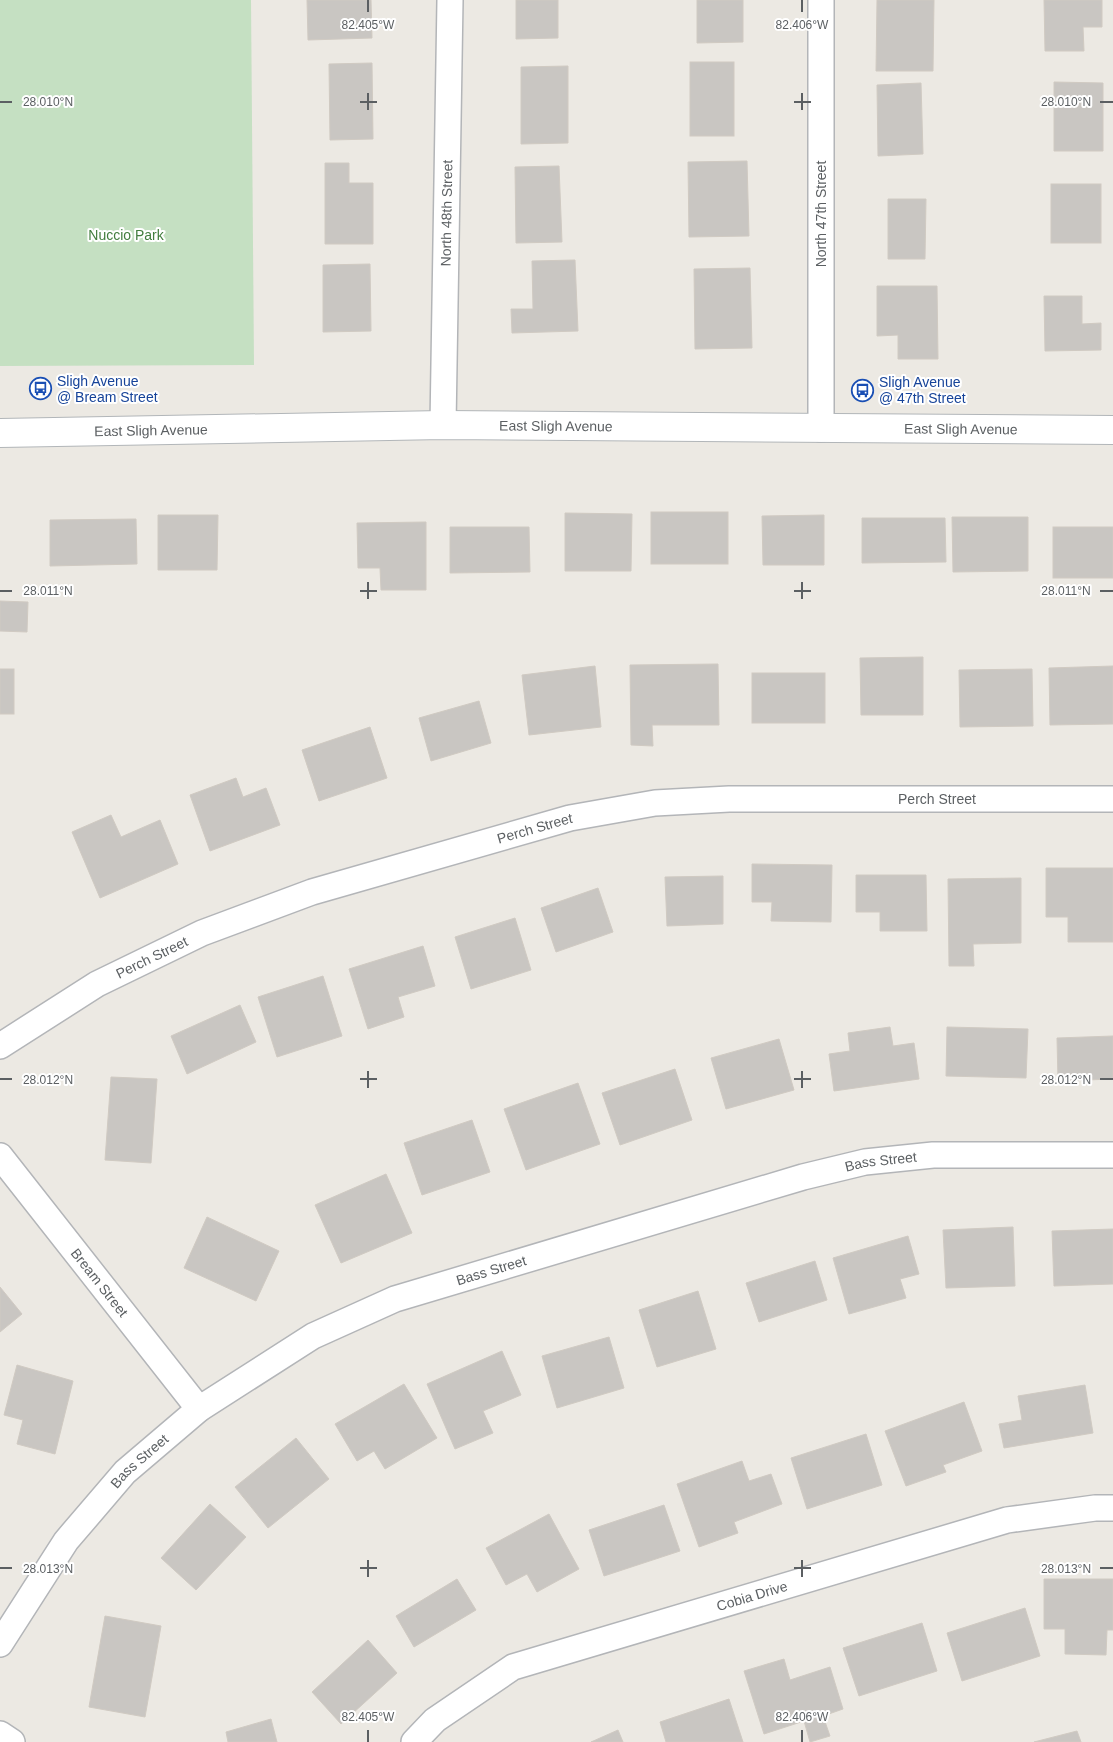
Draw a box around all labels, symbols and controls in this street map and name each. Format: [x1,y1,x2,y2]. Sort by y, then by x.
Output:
text: 82.405°W [342,18,395,32]
text: 82.406°W [776,18,829,32]
text: 28.010°N [23,95,73,109]
text: 28.010°N [1041,95,1091,109]
street label: North 48th Street [438,159,455,267]
street label: North 47th Street [813,161,829,267]
park label: Nuccio Park [88,227,165,243]
place label: Sligh Avenue @ Bream Street [57,373,158,405]
place label: Sligh Avenue @ 47th Street [879,374,966,406]
bus stop icon: Sligh Avenue @ Bream Street [29,377,53,401]
bus stop icon: Sligh Avenue @ 47th Street [851,378,875,402]
street label: East Sligh Avenue [499,417,613,434]
street label: East Sligh Avenue [904,420,1018,437]
street label: East Sligh Avenue [94,421,208,439]
text: 28.011°N [23,584,73,598]
text: 28.011°N [1041,584,1091,598]
street label: Perch Street [898,791,976,807]
street label: Perch Street [495,810,574,847]
street label: Perch Street [113,933,190,982]
text: 28.012°N [23,1073,73,1087]
text: 28.012°N [1041,1073,1091,1087]
street label: Bass Street [843,1149,918,1175]
street label: Bream Street [68,1245,131,1320]
street label: Bass Street [454,1252,528,1288]
street label: Bass Street [107,1431,171,1491]
text: 28.013°N [23,1562,73,1576]
text: 28.013°N [1041,1562,1091,1576]
street label: Cobia Drive [715,1578,790,1614]
text: 82.405°W [342,1710,395,1724]
text: 82.406°W [776,1710,829,1724]

